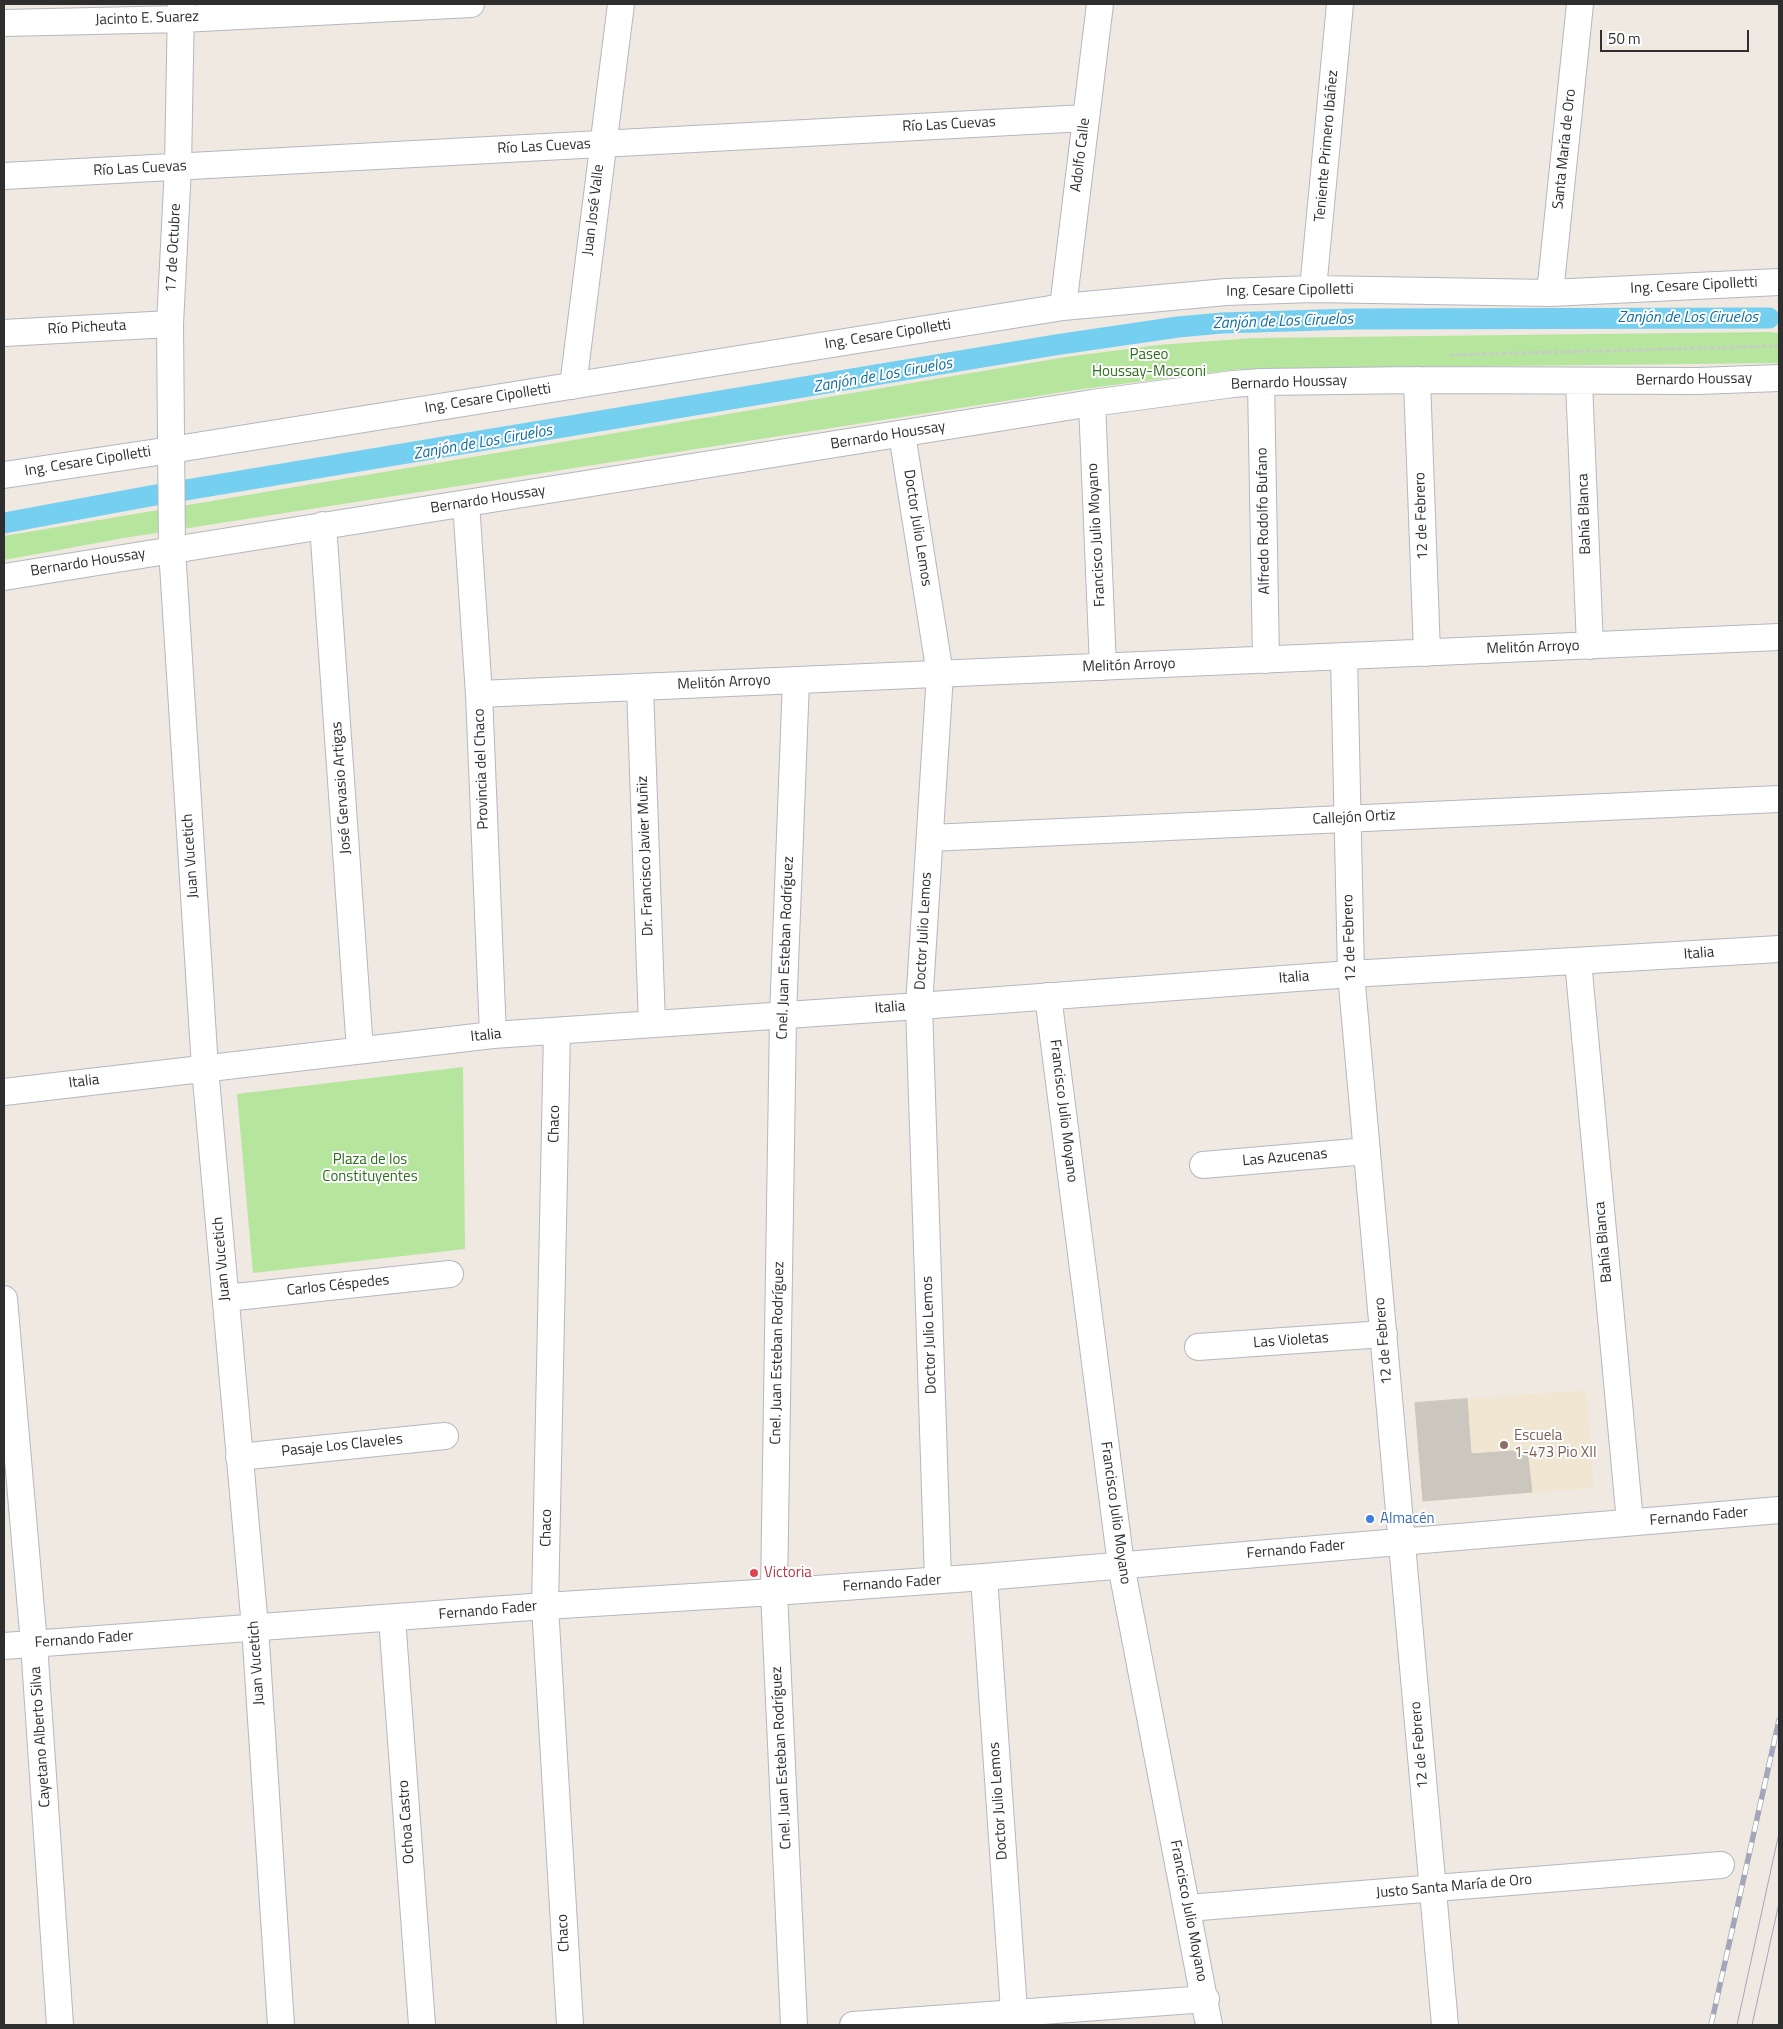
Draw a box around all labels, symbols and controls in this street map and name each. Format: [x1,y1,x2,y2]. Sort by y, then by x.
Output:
street label: Jacinto E. Suarez [95,8,199,30]
scale bar [1603,20,1752,52]
text: 50 m [1608,27,1641,50]
street label: Teniente Primero Ibáñez [1311,69,1343,223]
street label: Santa María de Oro [1550,88,1580,210]
street label: Río Las Cuevas [902,114,996,136]
street label: Adolfo Calle [1068,117,1094,193]
street label: Río Las Cuevas [497,136,591,158]
street label: Río Las Cuevas [93,158,187,180]
street label: Juan José Valle [579,163,609,257]
street label: 17 de Octubre [163,203,185,293]
street label: Ing. Cesare Cipolletti [1630,274,1758,298]
street label: Ing. Cesare Cipolletti [1226,281,1354,301]
water label: Zanjón de Los Ciruelos [1618,308,1758,328]
water label: Zanjón de Los Ciruelos [1213,310,1353,334]
street label: Ing. Cesare Cipolletti [824,316,952,354]
street label: Río Picheuta [47,317,127,339]
park label: Paseo Houssay-Mosconi [1092,346,1206,381]
water label: Zanjón de Los Ciruelos [812,354,954,398]
street label: Bernardo Houssay [1636,370,1752,390]
street label: Bernardo Houssay [1231,372,1347,394]
street label: Ing. Cesare Cipolletti [424,380,552,418]
street label: Bernardo Houssay [829,418,947,454]
water label: Zanjón de Los Ciruelos [412,421,554,465]
street label: Ing. Cesare Cipolletti [24,443,152,481]
street label: Alfredo Rodolfo Bufano [1254,447,1274,595]
street label: Francisco Julio Moyano [1084,463,1110,607]
street label: Doctor Julio Lemos [899,468,935,588]
street label: 12 de Febrero [1411,472,1433,560]
street label: Bahía Blanca [1575,473,1595,555]
street label: Bernardo Houssay [429,482,547,518]
street label: Bernardo Houssay [29,545,147,581]
street label: Melitón Arroyo [1486,637,1580,659]
street label: Melitón Arroyo [1082,655,1176,677]
street label: Melitón Arroyo [677,672,771,694]
street label: Provincia del Chaco [471,708,493,830]
street label: José Gervasio Artigas [328,721,356,855]
street label: Dr. Francisco Javier Muñiz [634,776,658,936]
street label: Callejón Ortiz [1312,807,1396,829]
street label: Juan Vucetich [179,813,203,899]
street label: Cnel. Juan Esteban Rodríguez [774,856,798,1040]
street label: Doctor Julio Lemos [912,872,936,990]
street label: 12 de Febrero [1339,894,1361,982]
street label: Italia [1683,944,1715,964]
street label: Italia [1278,968,1310,988]
street label: Italia [874,998,906,1018]
street label: Italia [470,1025,502,1047]
street label: Francisco Julio Moyano [1045,1038,1081,1184]
street label: Italia [68,1071,100,1093]
street label: Chaco [546,1105,564,1143]
street label: Las Azucenas [1242,1145,1328,1171]
park label: Plaza de los Constituyentes [322,1151,418,1186]
street label: Bahía Blanca [1591,1201,1617,1283]
street label: Juan Vucetich [209,1216,235,1302]
street label: Cnel. Juan Esteban Rodríguez [767,1261,789,1445]
street label: Carlos Céspedes [286,1272,390,1300]
street label: Doctor Julio Lemos [919,1276,941,1394]
street label: 12 de Febrero [1371,1297,1397,1385]
street label: Las Violetas [1253,1329,1329,1353]
place label: Escuela 1-473 Pio XII [1514,1427,1597,1462]
street label: Pasaje Los Claveles [280,1431,404,1461]
marker: Escuela 1-473 Pio XII [1498,1439,1510,1451]
street label: Francisco Julio Moyano [1096,1440,1134,1586]
street label: Fernando Fader [1649,1504,1749,1530]
street label: Chaco [538,1509,556,1547]
place label: Almacén [1380,1510,1435,1528]
marker: Almacén [1364,1513,1376,1525]
street label: Fernando Fader [1246,1537,1346,1563]
place label: Victoria [764,1564,812,1582]
marker: Victoria [748,1567,760,1579]
street label: Fernando Fader [842,1572,942,1596]
street label: Fernando Fader [438,1598,538,1624]
street label: Juan Vucetich [245,1620,269,1706]
street label: Fernando Fader [34,1628,134,1652]
street label: Cayetano Alberto Silva [27,1666,55,1808]
street label: Cnel. Juan Esteban Rodríguez [768,1666,796,1850]
street label: 12 de Febrero [1407,1701,1433,1789]
street label: Doctor Julio Lemos [986,1741,1012,1861]
street label: Ochoa Castro [395,1779,419,1865]
street label: Francisco Julio Moyano [1165,1839,1211,1983]
street label: Justo Santa María de Oro [1375,1871,1533,1903]
street label: Chaco [554,1914,574,1952]

